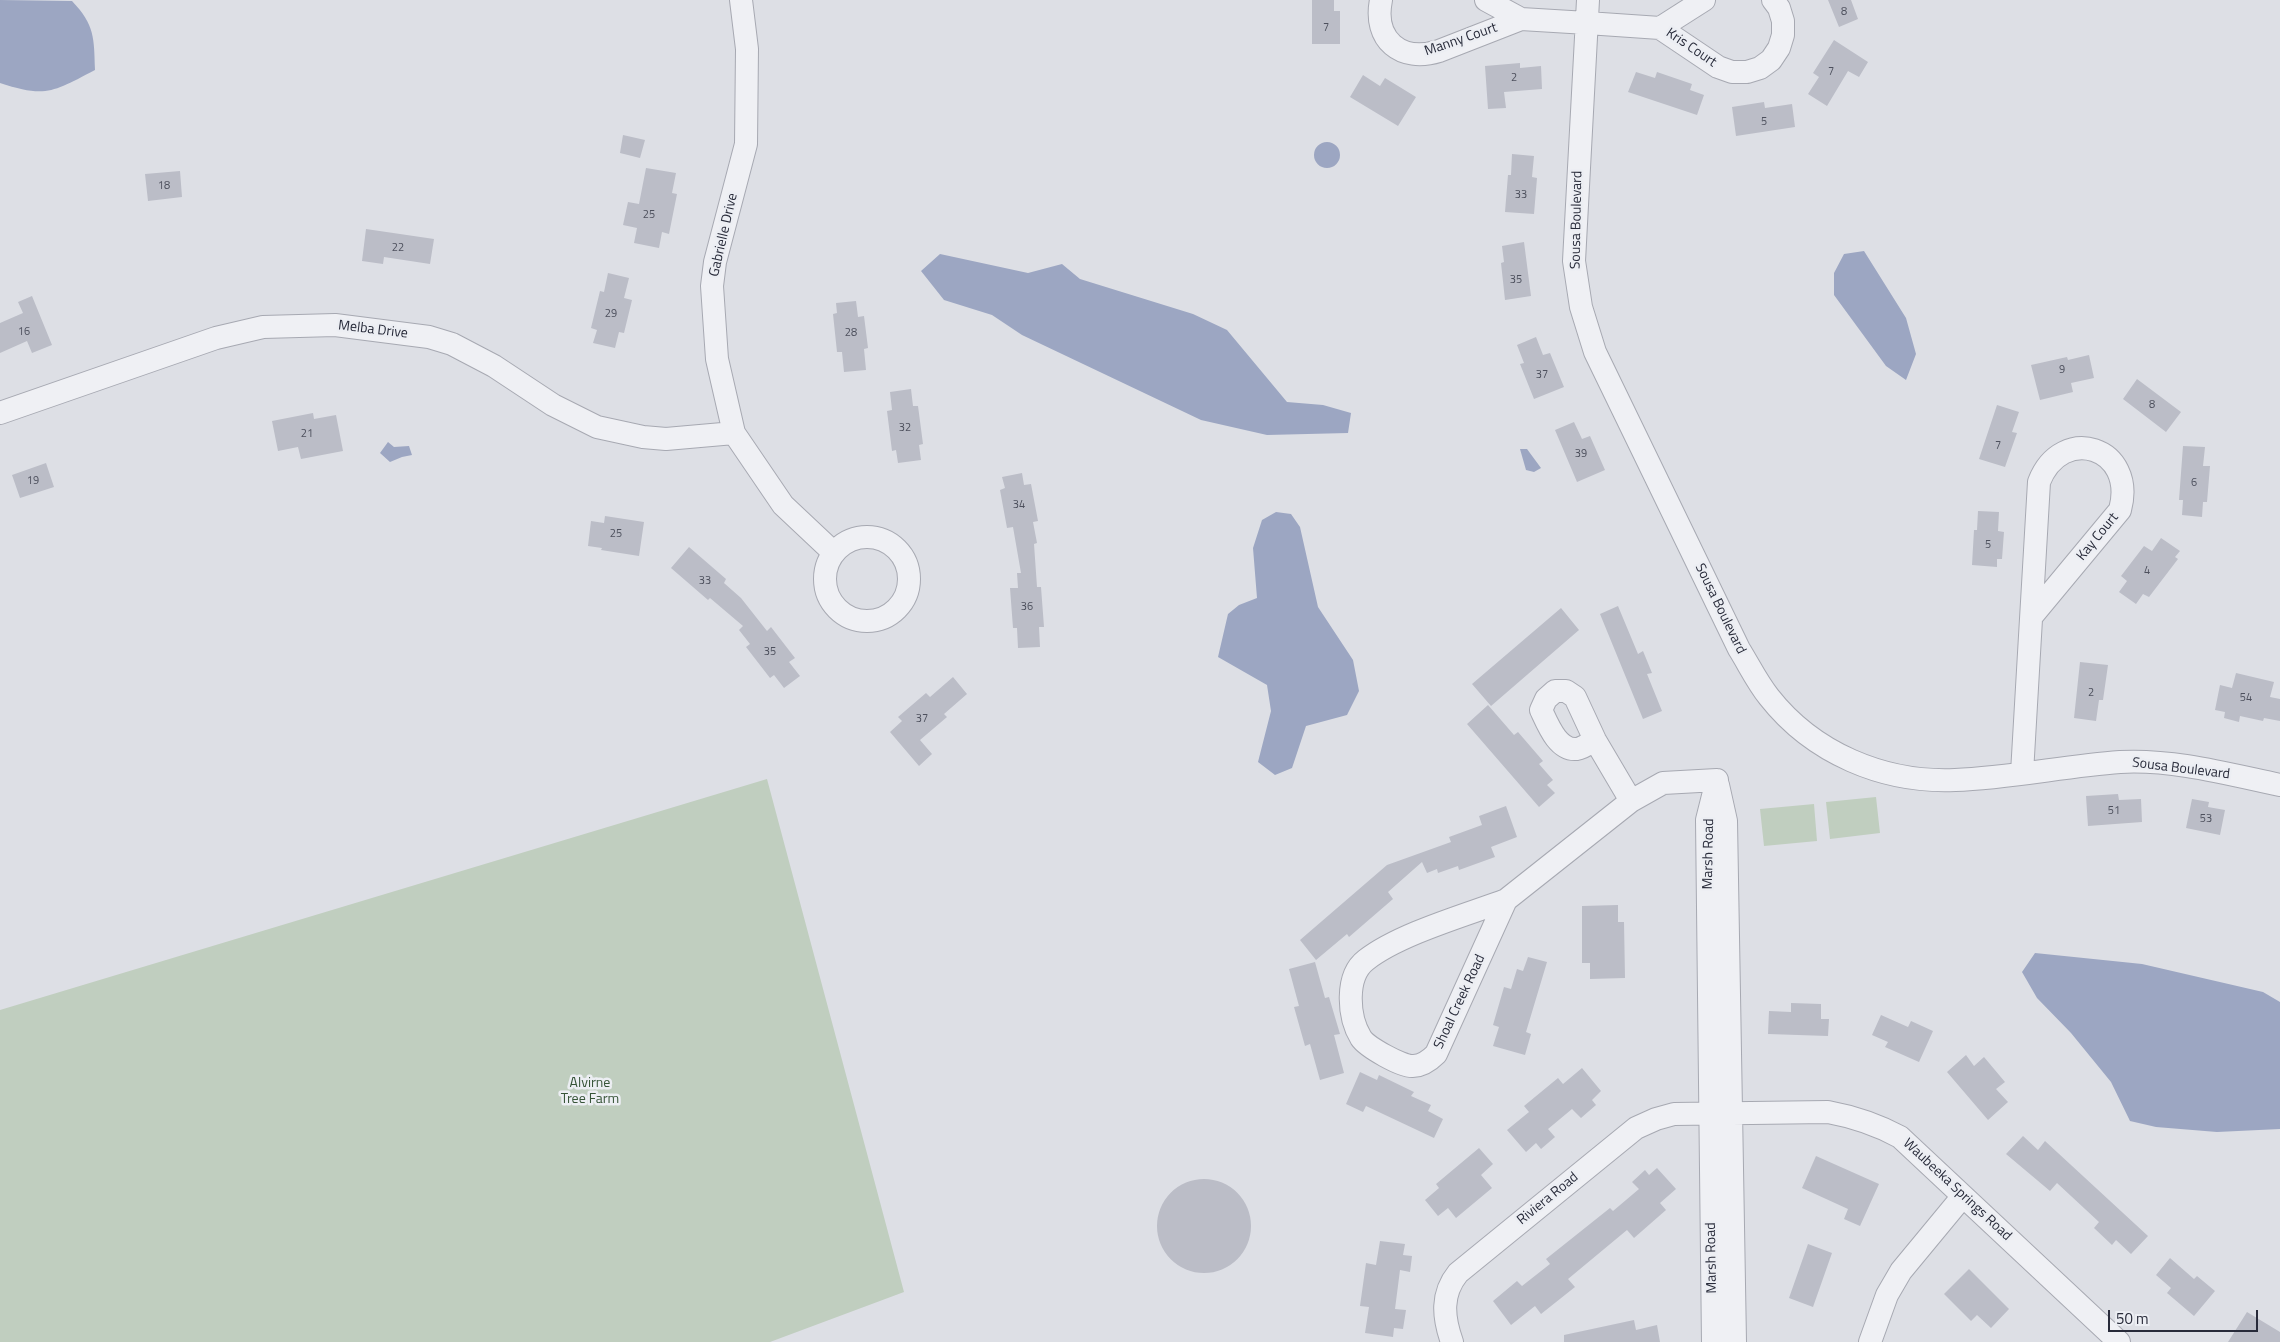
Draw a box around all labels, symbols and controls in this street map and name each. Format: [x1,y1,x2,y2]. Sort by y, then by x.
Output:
house number: 8 [1841,5,1847,19]
street label: Manny Court [1423,20,1499,60]
house number: 7 [1323,21,1329,35]
street label: Kris Court [1662,25,1720,71]
house number: 7 [1828,65,1834,79]
house number: 2 [1511,71,1517,85]
house number: 5 [1761,115,1767,129]
street label: Sousa Boulevard [1568,171,1586,269]
house number: 18 [158,179,170,193]
house number: 33 [1515,188,1527,202]
street label: Gabrielle Drive [706,192,742,278]
house number: 25 [643,208,655,222]
house number: 22 [392,241,404,255]
house number: 35 [1510,273,1522,287]
house number: 29 [605,307,617,321]
street label: Melba Drive [337,317,409,343]
house number: 16 [18,325,30,339]
house number: 28 [845,326,857,340]
house number: 9 [2059,363,2065,377]
house number: 37 [1536,368,1548,382]
house number: 8 [2149,398,2155,412]
house number: 32 [899,421,911,435]
house number: 21 [301,427,313,441]
house number: 7 [1995,439,2001,453]
house number: 39 [1575,447,1587,461]
house number: 19 [27,474,39,488]
house number: 6 [2191,476,2197,490]
house number: 34 [1013,498,1025,512]
street label: Kay Court [2074,510,2122,564]
house number: 25 [610,527,622,541]
house number: 5 [1985,538,1991,552]
street label: Sousa Boulevard [1691,561,1749,657]
house number: 4 [2144,564,2150,578]
house number: 33 [699,574,711,588]
house number: 36 [1021,600,1033,614]
house number: 35 [764,645,776,659]
house number: 2 [2088,686,2094,700]
house number: 54 [2240,691,2252,705]
house number: 37 [916,712,928,726]
street label: Sousa Boulevard [2131,755,2231,783]
house number: 51 [2108,804,2120,818]
house number: 53 [2200,812,2212,826]
street label: Marsh Road [1700,818,1718,890]
street label: Shoal Creek Road [1431,952,1489,1052]
park label: Alvirne Tree Farm [561,1076,619,1108]
street label: Waubeeka Springs Road [1899,1135,2015,1245]
street label: Riviera Road [1514,1169,1582,1229]
street label: Marsh Road [1703,1222,1721,1294]
scale bar [2110,1300,2260,1332]
text: 50 m [2116,1307,2149,1330]

